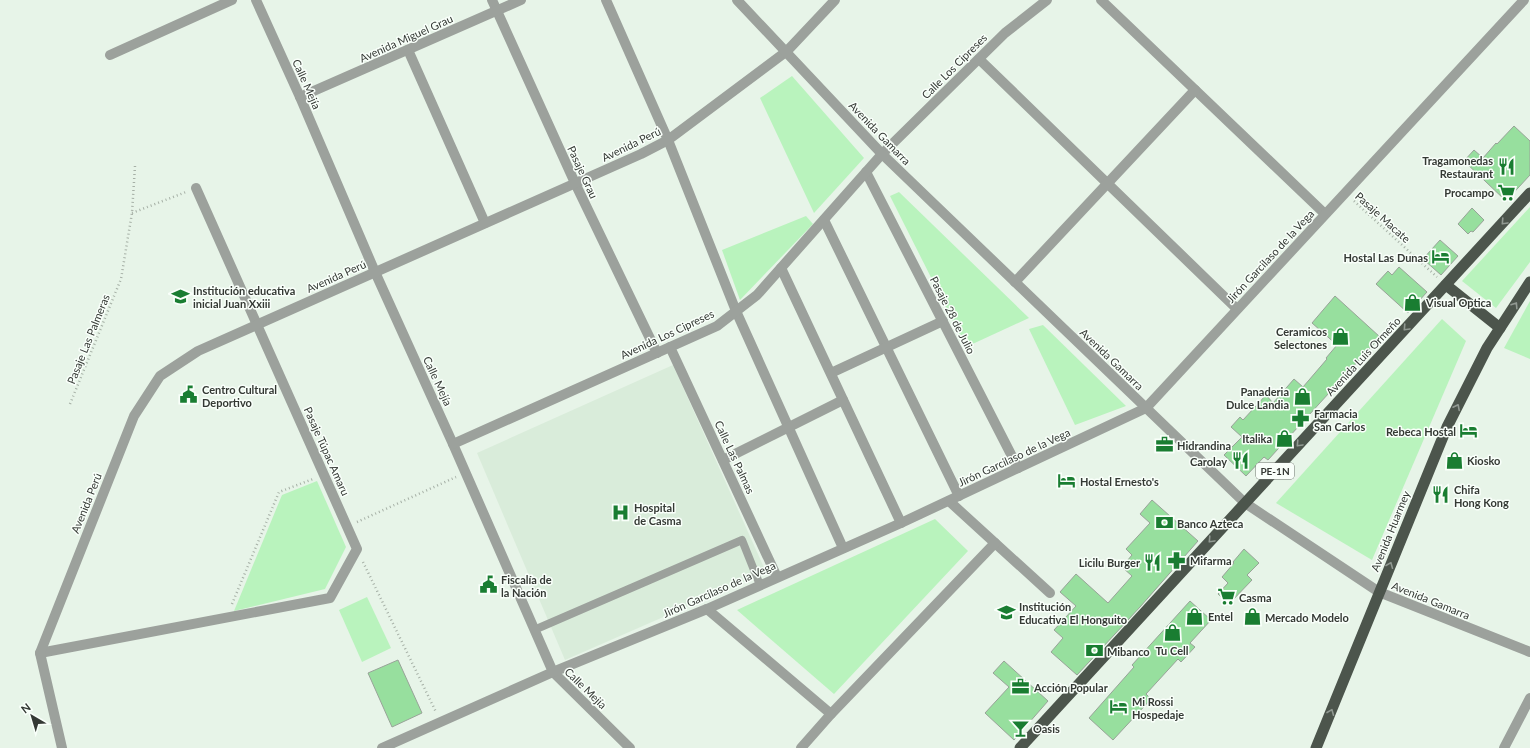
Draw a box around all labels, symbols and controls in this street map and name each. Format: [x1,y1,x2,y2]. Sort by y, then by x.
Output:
street label: Avenida Miguel Grau [357,12,455,64]
street label: Calle Los Cipreses [919,31,989,101]
street label: Calle Mejía [290,57,324,111]
street label: Avenida Gamarra [847,99,913,167]
street label: Avenida Perú [599,124,663,164]
street label: Pasaje Grau [565,143,601,201]
place label: Tragamonedas Restaurant [1422,154,1494,180]
restaurant icon: Tragamonedas Restaurant [1496,156,1516,176]
supermarket icon: Procampo [1497,182,1517,202]
place label: Procampo [1444,186,1494,199]
street label: Pasaje Macate [1353,189,1413,245]
street label: Jirón Garcilaso de la Vega [1224,207,1316,305]
one-way arrow [1501,217,1508,225]
hotel icon: Hostal Las Dunas [1431,247,1451,267]
place label: Hostal Las Dunas [1344,251,1428,264]
street label: Avenida Perú [304,257,368,295]
street label: Pasaje 28 de Julio [928,274,978,356]
place label: Institución educativa inicial Juan Xxiii [193,284,295,310]
school or university icon: Institución educativa inicial Juan Xxiii [170,286,190,306]
street label: Pasaje Las Palmeras [64,292,112,386]
shop icon: Visual Optica [1403,292,1423,312]
place label: Visual Optica [1425,296,1491,309]
one-way arrow [1510,302,1518,309]
street label: Avenida Los Cipreses [618,307,716,361]
street label: Avenida Luis Ormeño [1323,314,1403,398]
one-way arrow [1403,323,1411,331]
place label: Ceramicos Selectones [1274,325,1327,351]
street label: Avenida Gamarra [1078,326,1146,392]
shop icon: Ceramicos Selectones [1330,327,1350,347]
street label: Calle Mejía [421,354,455,408]
place label: Centro Cultural Deportivo [202,383,277,409]
public building icon: Centro Cultural Deportivo [179,385,199,405]
place label: Panaderia Dulce Landia [1226,385,1289,411]
shop icon: Panaderia Dulce Landia [1292,387,1312,407]
one-way arrow [1452,404,1460,411]
street label: Pasaje Túpac Amaru [302,405,352,497]
place label: Farmacia San Carlos [1314,407,1365,433]
pharmacy icon: Farmacia San Carlos [1291,409,1311,429]
street label: Calle Las Palmas [712,418,758,496]
hotel icon: Rebeca Hostal [1459,421,1479,441]
street label: Jirón Garcilaso de la Vega [956,425,1072,489]
place label: Rebeca Hostal [1386,425,1456,438]
shop icon: Italika [1275,428,1295,448]
place label: Italika [1242,432,1272,445]
office icon: Hidrandina [1154,435,1174,455]
place label: Hidrandina [1177,439,1231,452]
one-way arrow [1297,440,1304,447]
shop icon: Kiosko [1444,450,1464,470]
restaurant icon: Carolay [1230,451,1250,471]
place label: Kiosko [1467,454,1500,467]
place label: Carolay [1190,455,1227,468]
road number: PE-1N [1256,463,1294,479]
street label: Avenida Perú [68,471,104,535]
hotel icon: Hostal Ernesto's [1057,471,1077,491]
place label: Hostal Ernesto's [1080,475,1159,488]
place label: Chifa Hong Kong [1454,483,1509,509]
restaurant icon: Chifa Hong Kong [1431,485,1451,505]
street label: Avenida Huarmey [1368,488,1412,573]
place label: Hospital de Casma [634,501,681,527]
hospital icon: Hospital de Casma [611,503,631,523]
bank icon: Banco Azteca [1154,513,1174,533]
place label: Banco Azteca [1177,517,1243,530]
one-way arrow [1209,535,1216,543]
pharmacy icon: Mifarma [1167,550,1187,570]
restaurant icon: Licilu Burger [1143,552,1163,572]
place label: Mifarma [1190,554,1232,567]
place label: Licilu Burger [1079,556,1141,569]
street label: Jirón Garcilaso de la Vega [661,558,777,620]
one-way arrow [1386,562,1394,569]
place label: Fiscalía de la Nación [501,573,552,599]
public building icon: Fiscalía de la Nación [478,575,498,595]
street label: Avenida Gamarra [1390,578,1472,622]
supermarket icon: Casma [1216,587,1236,607]
place label: Casma [1239,591,1272,604]
place label: Institución Educativa El Honguito [1019,600,1127,626]
school or university icon: Institución Educativa El Honguito [996,602,1016,622]
shop icon: Entel [1185,606,1205,626]
shop icon: Mercado Modelo [1242,607,1262,627]
place label: Entel [1208,610,1233,623]
place label: Mercado Modelo [1265,611,1349,624]
shop icon: Tu Cell [1162,622,1182,642]
bank icon: Mibanco [1084,641,1104,661]
place label: Tu Cell [1156,644,1189,657]
place label: Mibanco [1107,645,1150,658]
street label: Calle Mejía [562,665,610,711]
office icon: Acción Popular [1011,677,1031,697]
place label: Acción Popular [1033,681,1109,694]
place label: Mi Rossi Hospedaje [1132,695,1184,721]
north arrow [12,696,52,736]
hotel icon: Mi Rossi Hospedaje [1109,697,1129,717]
text: N [18,700,33,715]
one-way arrow [1326,708,1334,716]
bar icon: Oasis [1010,718,1030,738]
place label: Oasis [1033,722,1060,735]

